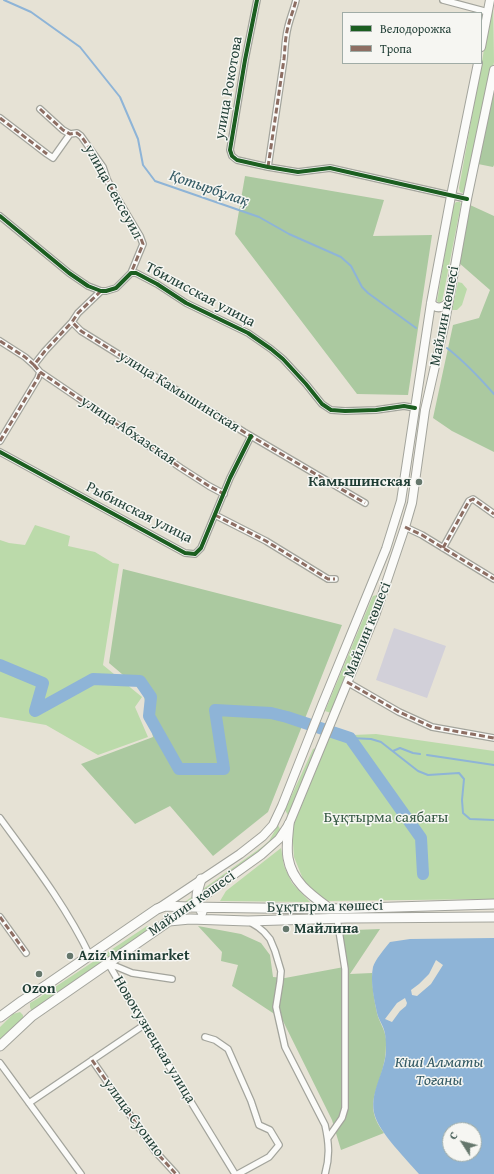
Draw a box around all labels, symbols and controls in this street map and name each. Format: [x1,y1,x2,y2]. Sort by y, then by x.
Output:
legend [342,12,482,64]
text: Велодорожка [380,20,451,37]
street label: улица Рокотова [211,35,247,141]
text: Тропа [380,40,412,57]
street label: улица Сексеуил [80,142,146,242]
water label: Қотырбұлақ [167,166,251,212]
street label: Тбилисская улица [142,258,258,332]
street label: Майлин көшесі [426,264,464,368]
street label: улица Камышинская [115,347,243,437]
street label: улица Абхазская [77,392,179,470]
place label: Камышинская [308,473,411,491]
marker: Камышинская [414,477,424,487]
street label: Рыбинская улица [83,478,195,548]
street label: Майлин көшесі [341,579,395,681]
park label: Бұқтырма саябағы [324,809,448,827]
street label: Майлин көшесі [145,867,239,941]
street label: Бұқтырма көшесі [267,897,383,917]
place label: Майлина [294,920,359,938]
marker: Майлина [281,924,291,934]
place label: Aziz Minimarket [78,947,190,965]
marker: Aziz Minimarket [65,951,75,961]
marker: Ozon [34,969,44,979]
street label: Новокузнецкая улица [109,973,199,1107]
place label: Ozon [22,980,56,998]
water label: Кіші Алматы Тоғаны [395,1053,483,1091]
street label: улица Суонио [99,1075,167,1161]
north arrow [442,1122,482,1162]
text: С [445,1128,461,1143]

